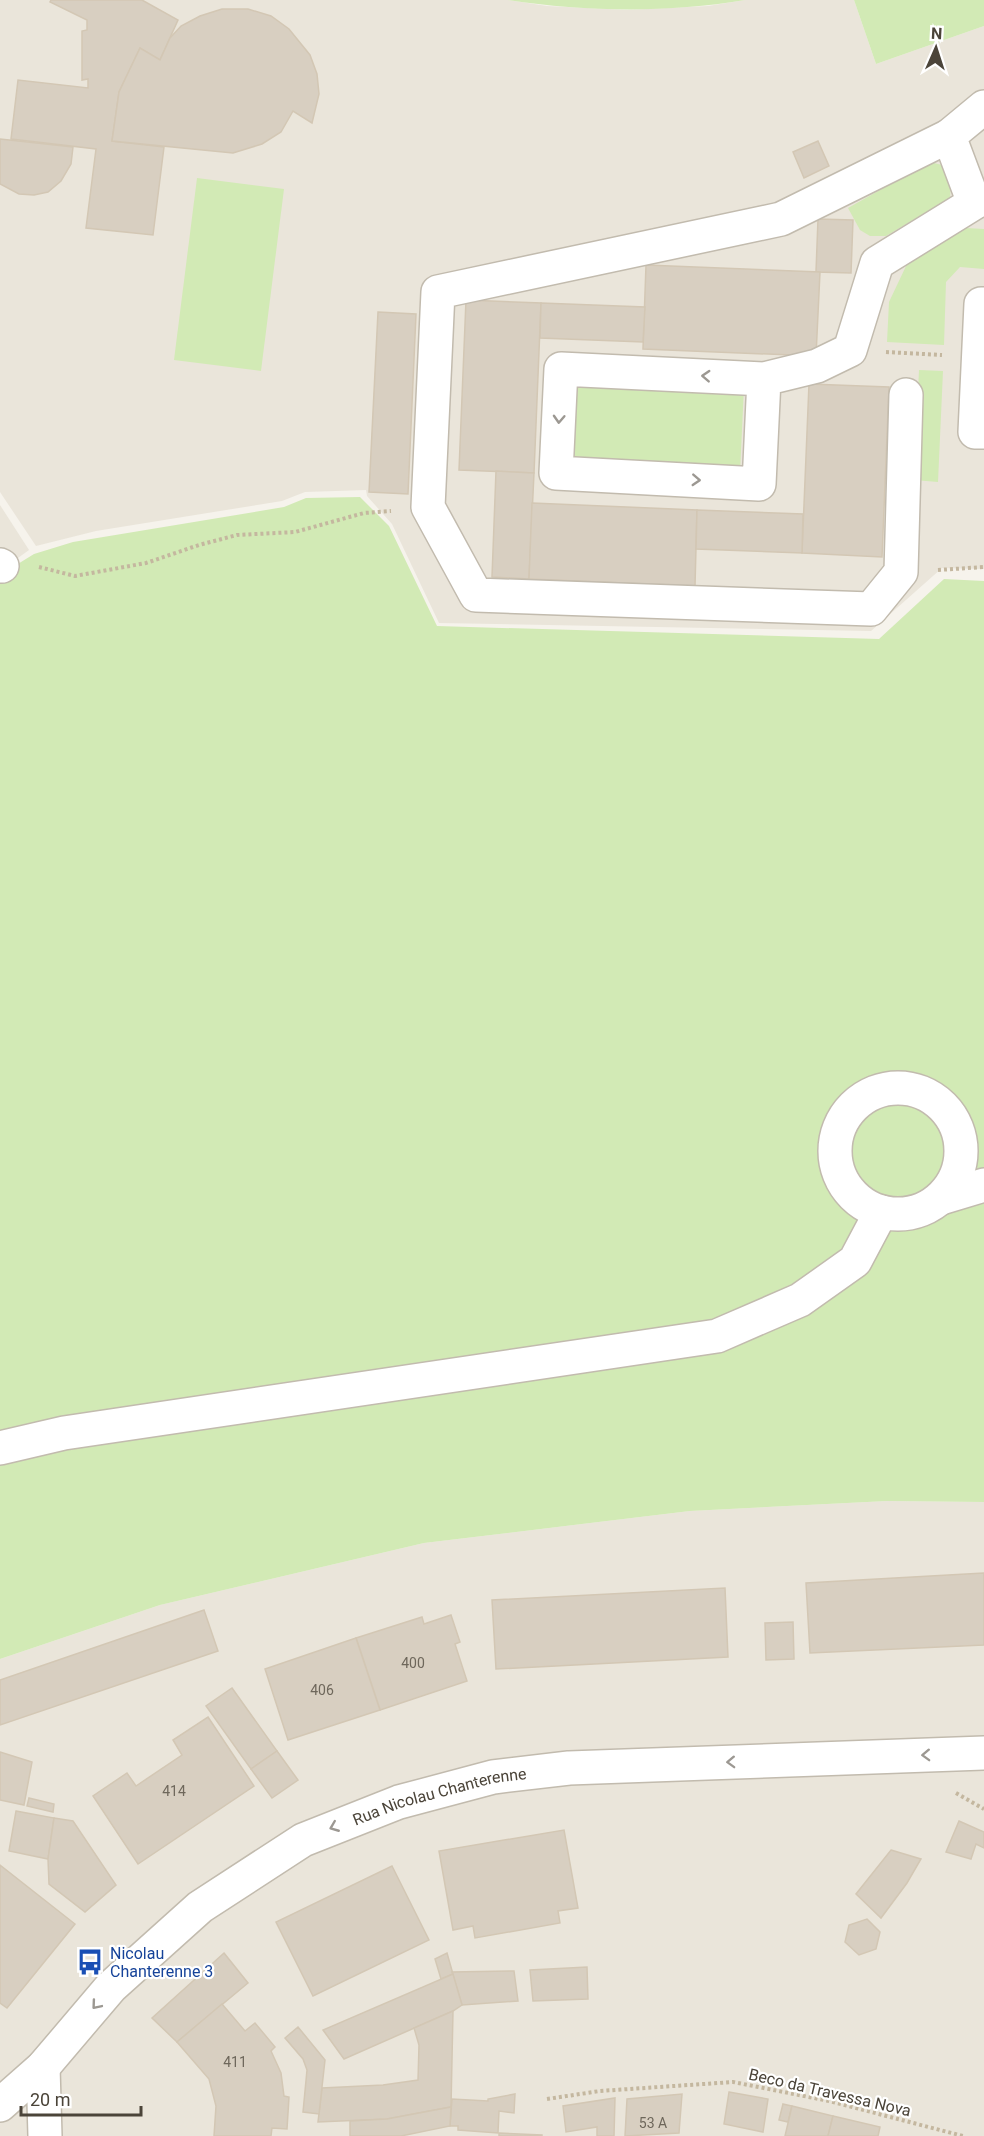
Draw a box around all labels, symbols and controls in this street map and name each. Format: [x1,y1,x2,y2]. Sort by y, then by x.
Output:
north arrow [906,18,966,78]
text: N [931,24,943,43]
one-way arrow [701,370,710,383]
one-way arrow [552,414,565,423]
one-way arrow [692,474,701,487]
house number: 400 [401,1655,425,1671]
house number: 406 [310,1682,334,1698]
one-way arrow [921,1748,930,1761]
one-way arrow [726,1756,735,1768]
street label: Rua Nicolau Chanterenne [350,1764,528,1829]
house number: 414 [162,1783,186,1799]
one-way arrow [330,1820,341,1832]
place label: Nicolau Chanterenne 3 [110,1944,213,1981]
bus stop icon: Nicolau Chanterenne 3 [75,1947,105,1977]
one-way arrow [92,1998,103,2009]
house number: 411 [223,2054,247,2070]
street label: Beco da Travessa Nova [747,2065,913,2120]
scale bar [21,2079,141,2117]
text: 20 m [30,2089,70,2110]
house number: 53 A [639,2115,667,2131]

